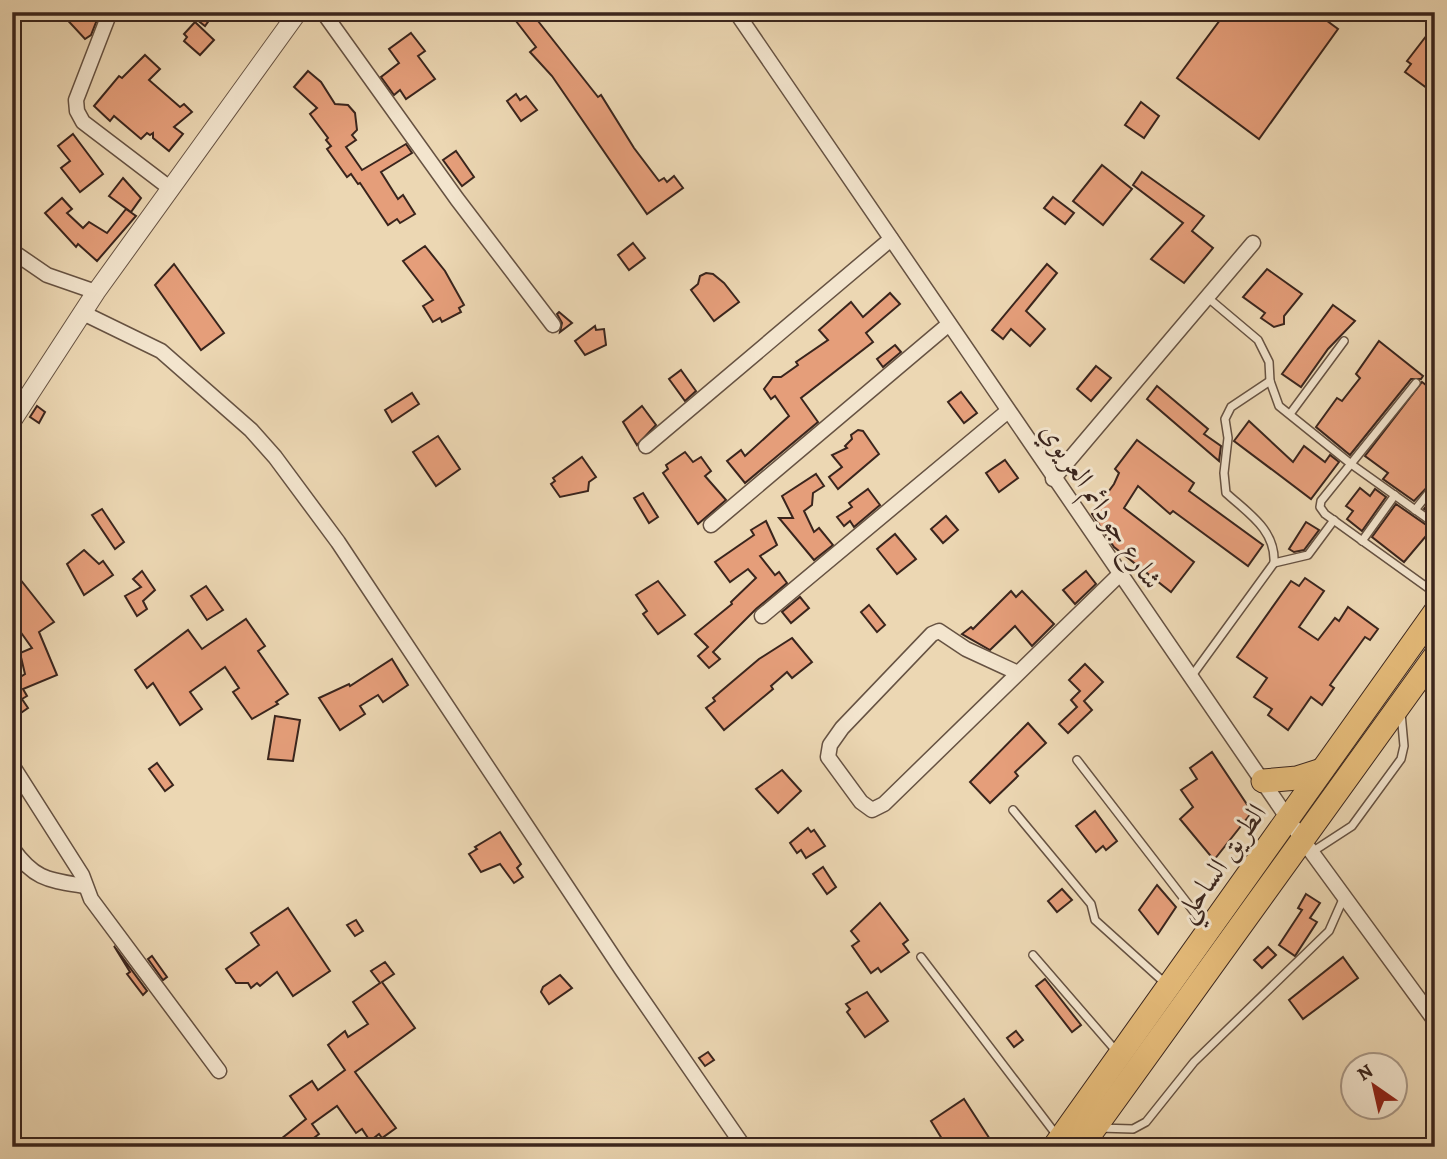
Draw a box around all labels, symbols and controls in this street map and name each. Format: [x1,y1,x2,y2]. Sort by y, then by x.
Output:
street label: شارع جودائم العريوي [1027,415,1171,599]
street label: الطريق الساحلي [1166,796,1281,933]
north arrow [1338,1050,1408,1120]
text: N [1352,1058,1378,1087]

